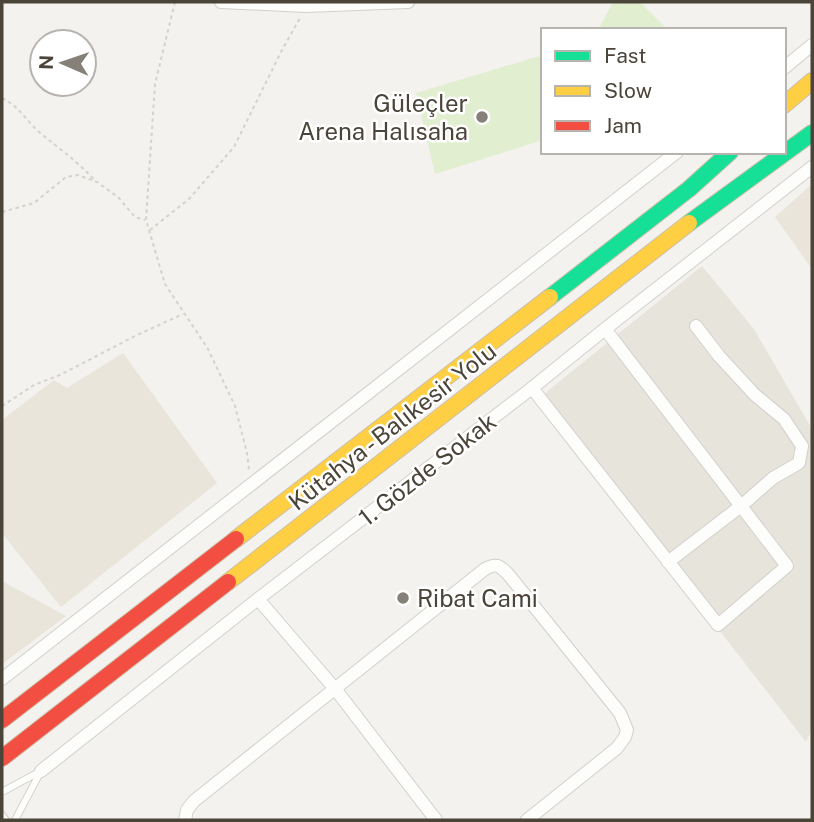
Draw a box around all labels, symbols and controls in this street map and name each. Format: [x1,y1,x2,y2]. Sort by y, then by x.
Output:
north arrow [28,28,98,98]
legend [541,28,786,154]
text: Fast [604,43,646,68]
text: N [35,55,57,70]
text: Slow [604,78,652,103]
place label: Güleçler Arena Halısaha [298,89,468,145]
marker: Güleçler Arena Halısaha [474,109,490,125]
text: Jam [604,113,642,138]
street label: Kütahya - Balıkesir Yolu [283,336,501,516]
street label: 1. Gözde Sokak [353,407,501,531]
place label: Ribat Cami [417,584,538,612]
marker: Ribat Cami [395,590,411,606]

